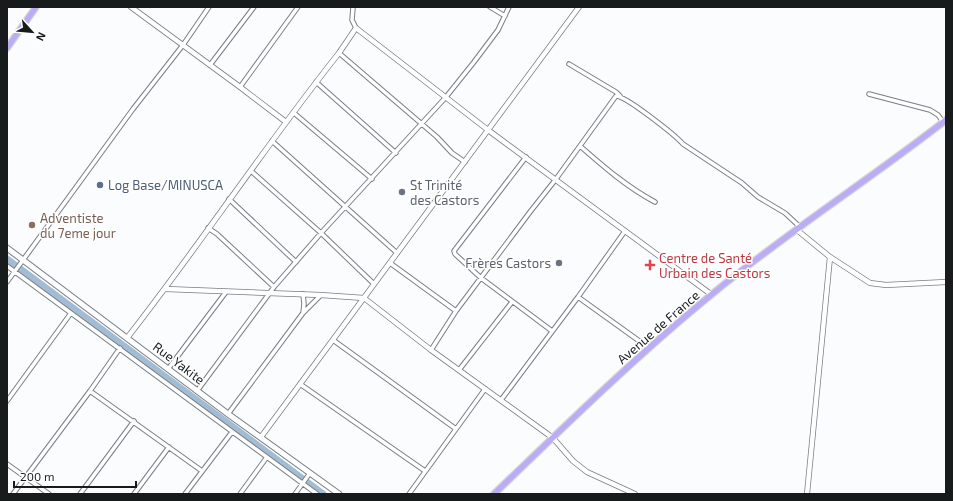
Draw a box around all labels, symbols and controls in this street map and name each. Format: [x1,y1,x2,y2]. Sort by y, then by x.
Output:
north arrow [12,12,52,52]
text: N [34,30,49,43]
place label: Log Base/MINUSCA [108,177,223,193]
place label: St Trinité des Castors [410,177,479,208]
marker: Log Base/MINUSCA [95,180,105,190]
marker: St Trinité des Castors [397,187,407,197]
place label: Adventiste du 7eme jour [40,210,116,241]
marker: Adventiste du 7eme jour [27,220,37,230]
place label: Centre de Santé Urbain des Castors [659,250,770,281]
place label: Frères Castors [465,255,551,271]
marker: Frères Castors [554,258,564,268]
marker: Centre de Santé Urbain des Castors [644,259,656,271]
street label: Avenue de France [614,287,702,367]
street label: Rue Yakite [150,338,208,388]
scale bar [14,463,136,489]
text: 200 m [20,469,54,483]

